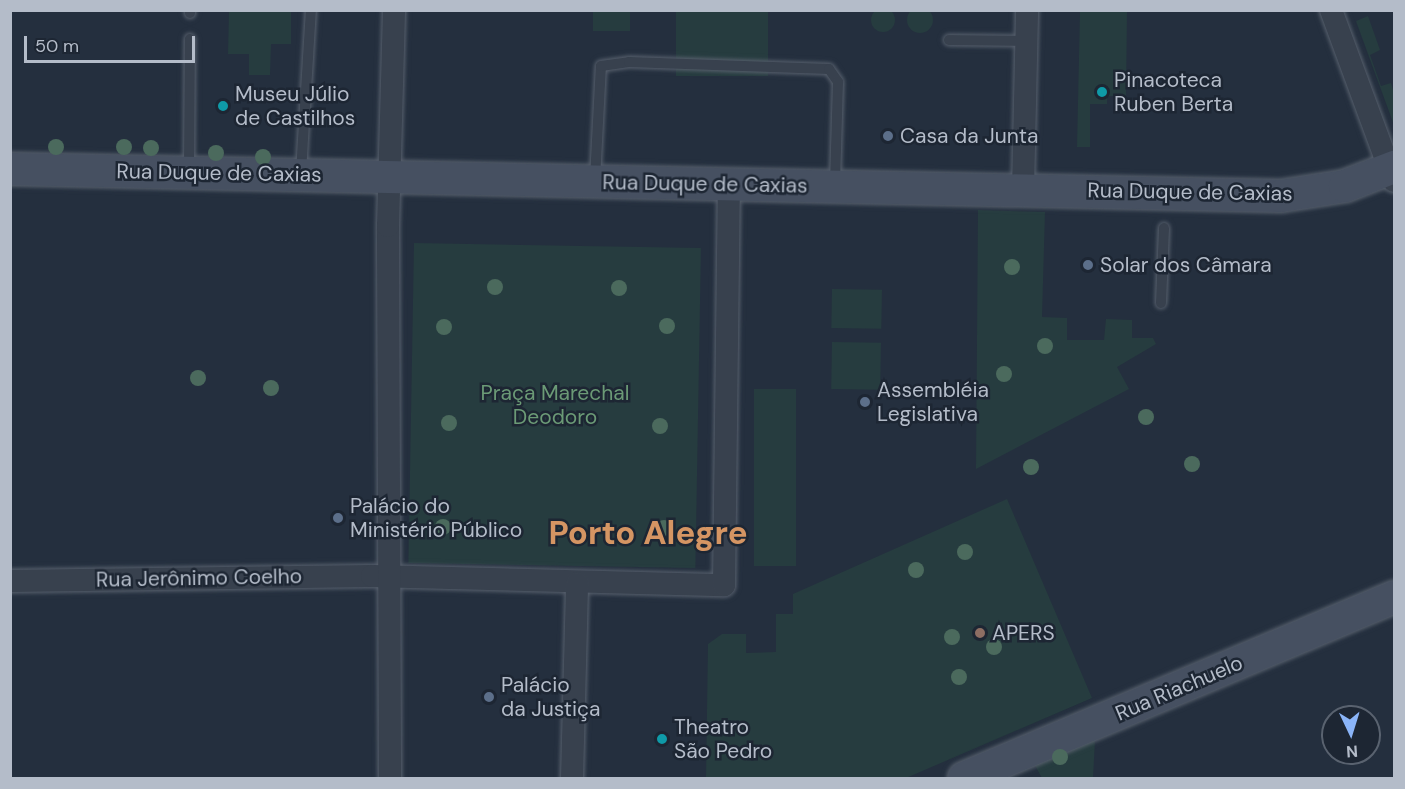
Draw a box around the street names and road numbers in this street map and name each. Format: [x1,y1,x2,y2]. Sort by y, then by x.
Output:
street label: Rua Duque de Caxias [116,159,322,187]
street label: Rua Duque de Caxias [602,170,808,198]
street label: Rua Duque de Caxias [1087,178,1293,206]
street label: Rua Jerônimo Coelho [96,564,302,592]
street label: Rua Riachuelo [1112,650,1246,726]

